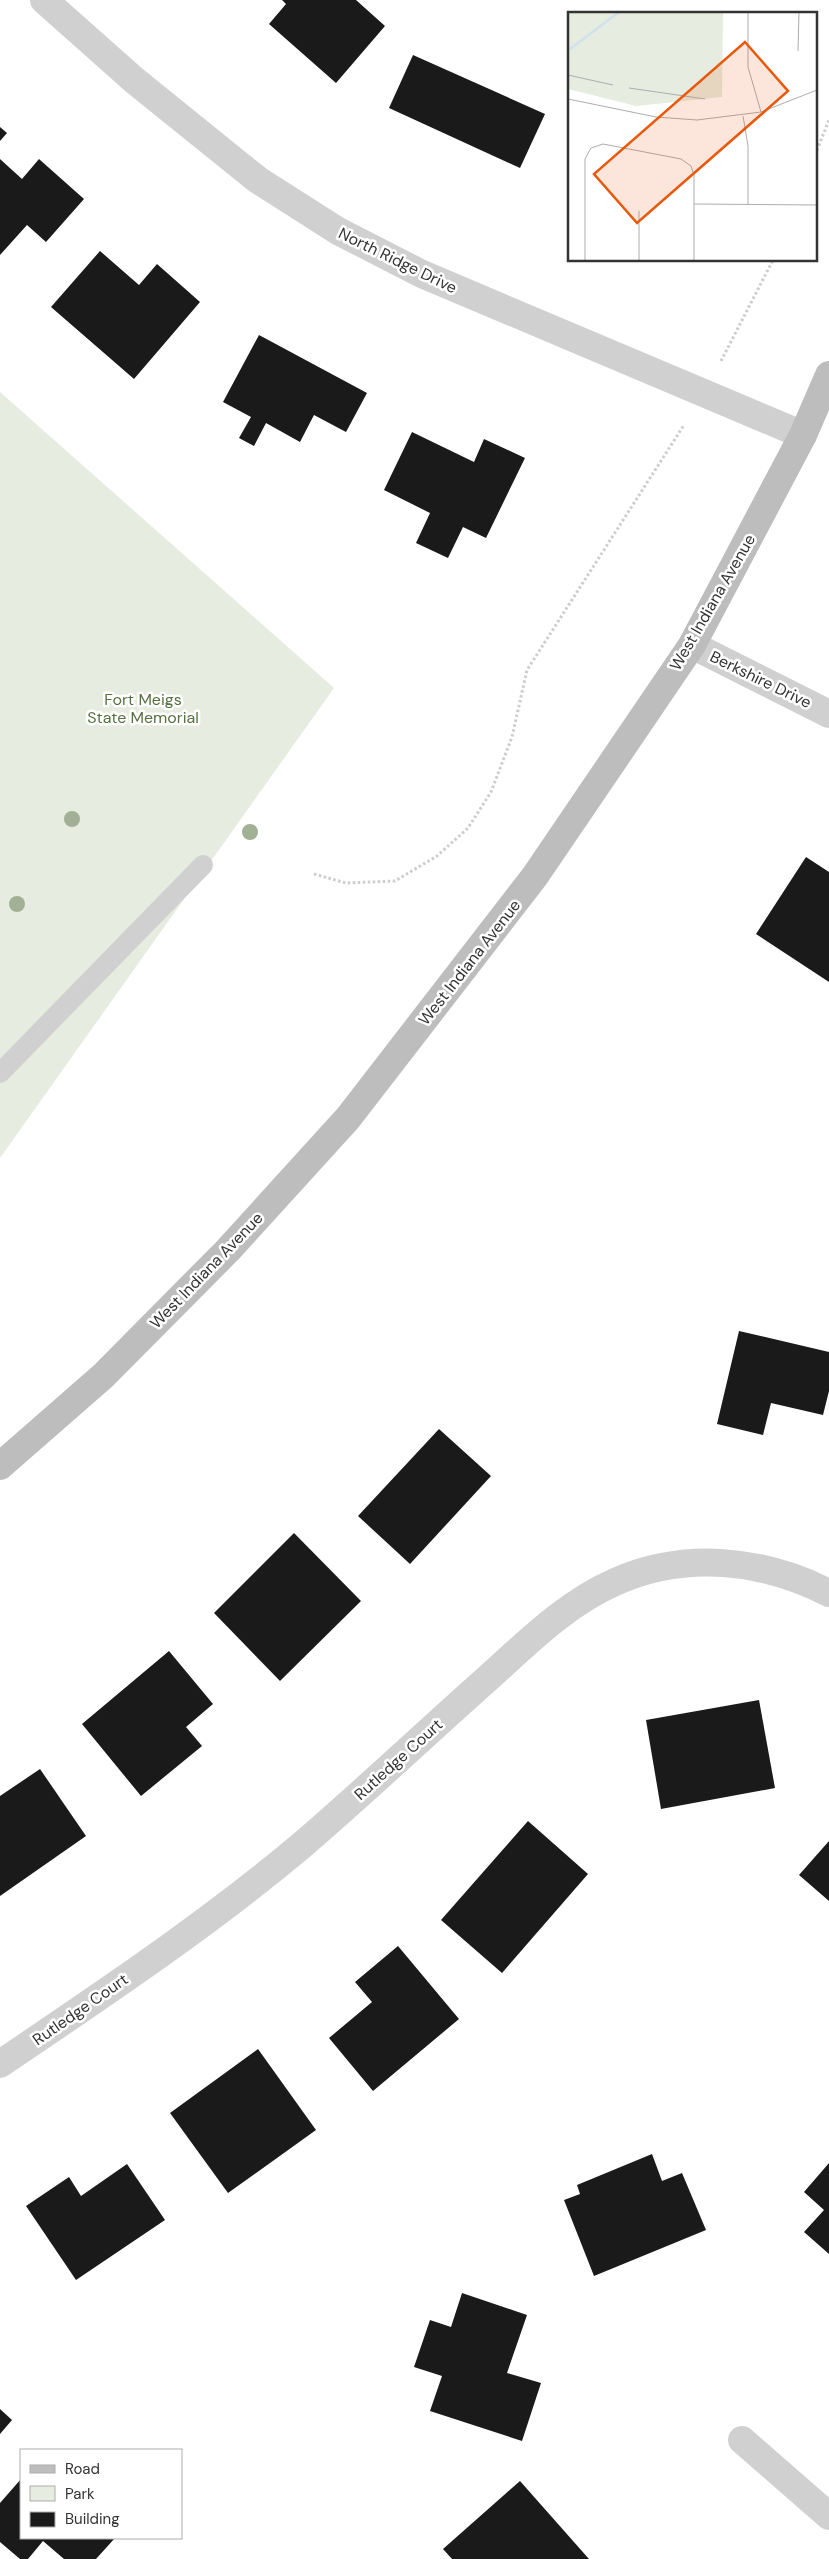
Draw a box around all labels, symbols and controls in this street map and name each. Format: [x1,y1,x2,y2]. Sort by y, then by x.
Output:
inset map [568,12,816,261]
street label: North Ridge Drive [335,223,461,298]
street label: West Indiana Avenue [665,530,760,674]
street label: Berkshire Drive [707,646,815,713]
park label: Fort Meigs State Memorial [87,689,199,728]
street label: West Indiana Avenue [414,895,525,1029]
street label: West Indiana Avenue [145,1208,267,1333]
street label: Rutledge Court [350,1714,447,1805]
street label: Rutledge Court [28,1969,132,2050]
legend [20,2449,182,2539]
text: Road [65,2459,100,2479]
text: Park [65,2484,95,2504]
text: Building [65,2509,120,2529]

